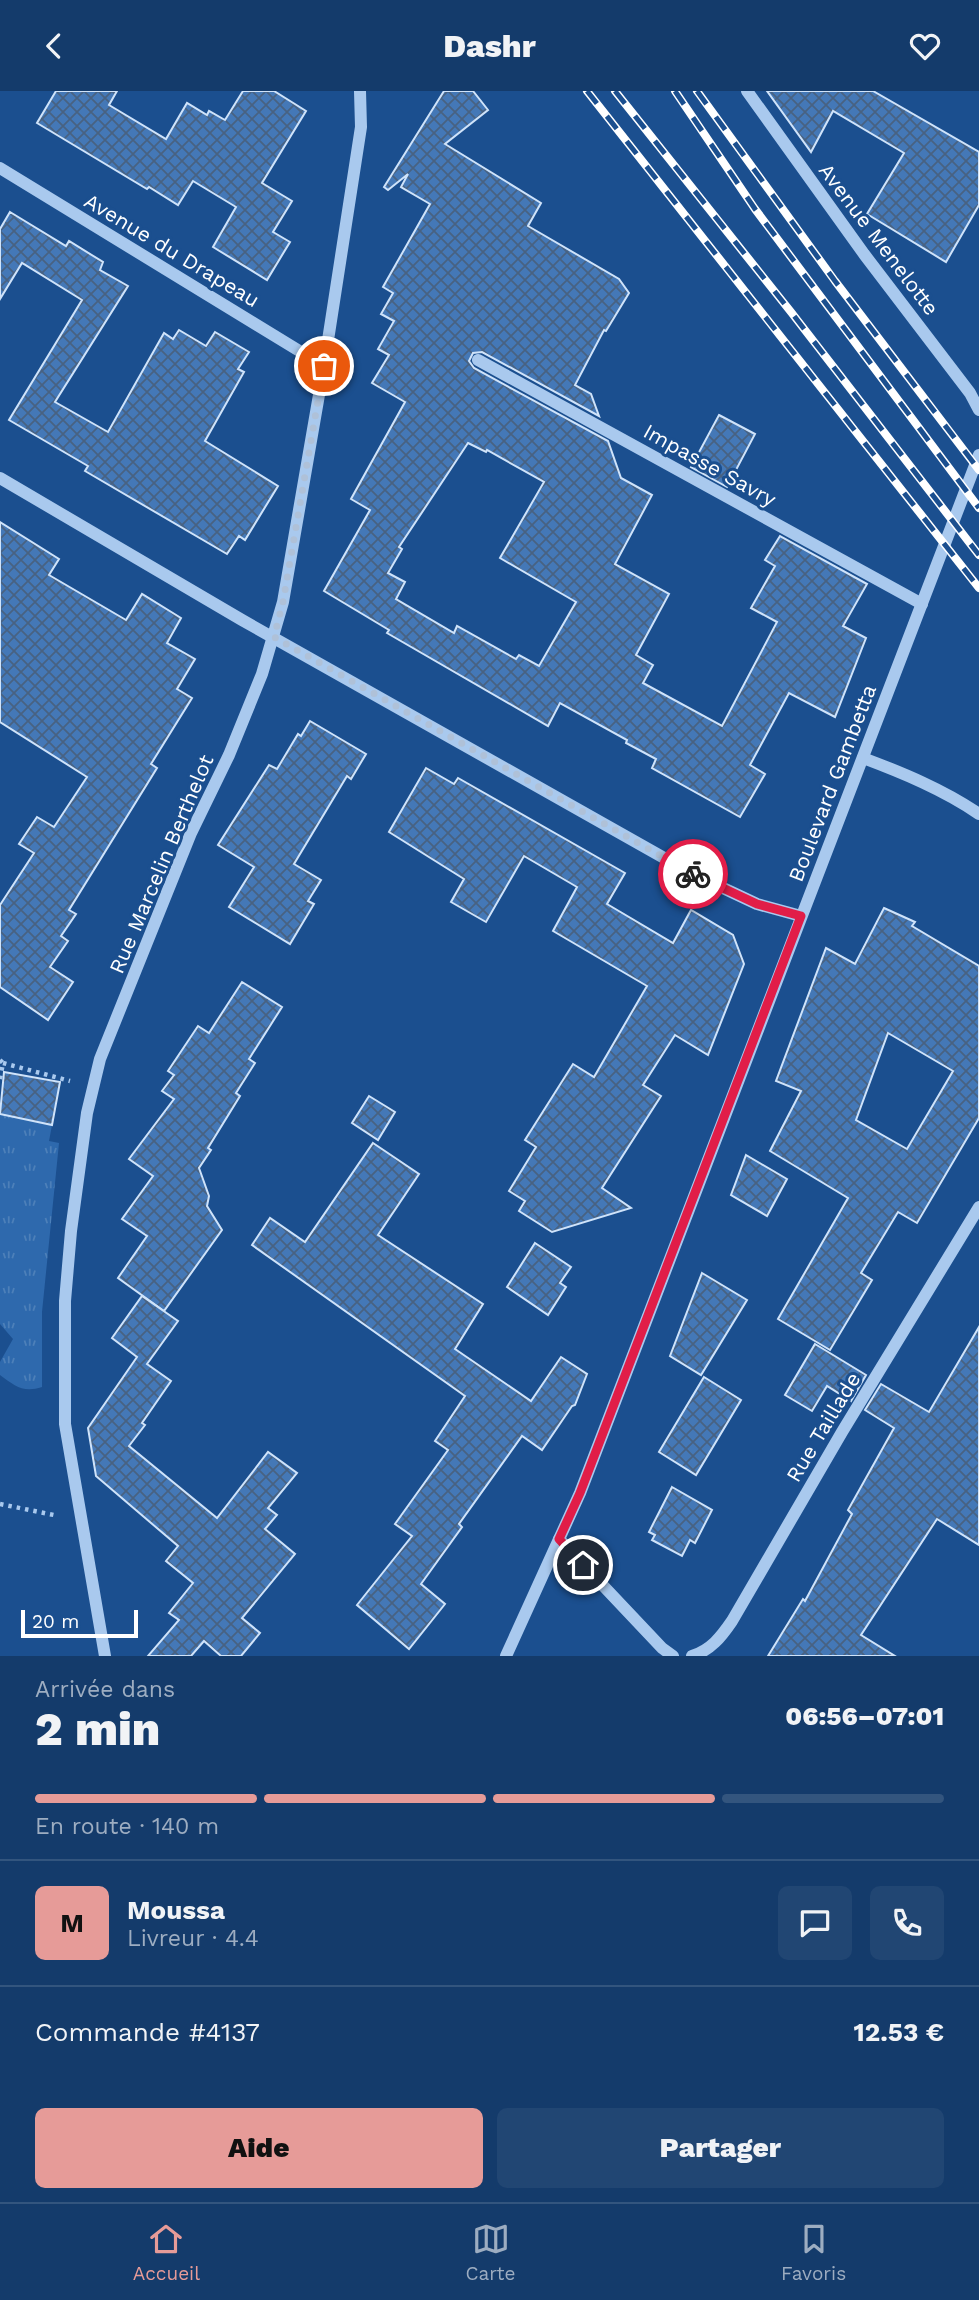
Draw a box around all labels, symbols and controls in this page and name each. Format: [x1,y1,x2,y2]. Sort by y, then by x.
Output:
icon: back [35,27,73,65]
text: Dashr [443,27,536,65]
icon: heart [906,27,944,65]
street label: Avenue Menelotte [814,158,944,320]
street label: Avenue du Drapeau [80,188,264,312]
pin [294,336,354,396]
icon: bag [305,347,343,385]
street label: Impasse Savry [639,418,781,512]
street label: Boulevard Gambetta [783,681,881,885]
street label: Rue Marcelin Berthelot [104,751,219,977]
courier [658,839,728,909]
icon: bike [674,855,712,893]
street label: Rue Taillade [780,1368,866,1486]
pin [553,1535,613,1595]
icon: home [564,1546,602,1584]
scale bar [21,1607,138,1639]
text: 20 m [32,1610,79,1633]
text: Arrivée dans [35,1676,175,1703]
text: 06:56–07:01 [785,1701,944,1731]
text: 2 min [35,1702,160,1756]
text: En route · 140 m [35,1813,219,1840]
button: chat [778,1886,852,1960]
button: phone [870,1886,944,1960]
text: Moussa [127,1895,225,1925]
text: M [60,1908,84,1938]
text: Livreur · 4.4 [127,1925,259,1952]
text: Commande #4137 [35,2017,260,2047]
text: 12.53 € [853,2017,944,2047]
button: Aide [35,2108,483,2188]
button: Partager [497,2108,944,2188]
tab: Accueil [133,2220,200,2285]
tab: Carte [466,2220,515,2285]
tab: Favoris [781,2220,846,2285]

